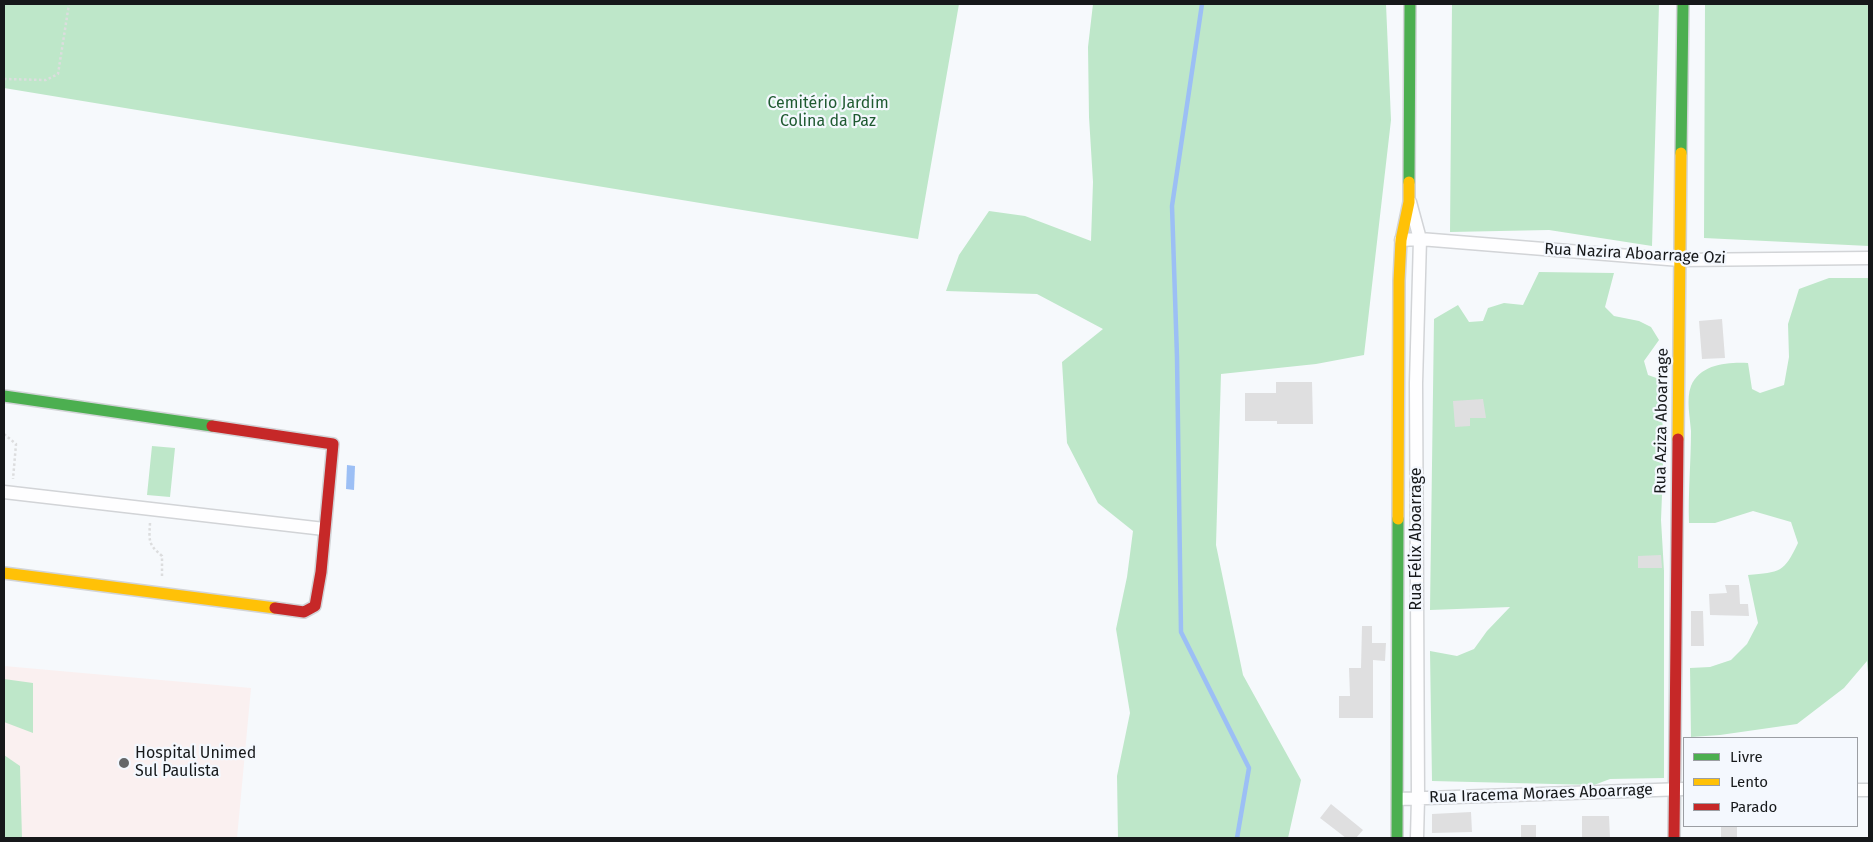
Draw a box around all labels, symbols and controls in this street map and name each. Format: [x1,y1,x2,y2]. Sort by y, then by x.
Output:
park label: Cemitério Jardim Colina da Paz [767,94,889,132]
street label: Rua Nazira Aboarrage Ozi [1544,240,1726,268]
street label: Rua Aziza Aboarrage [1651,348,1673,494]
street label: Rua Félix Aboarrage [1407,468,1427,610]
legend [1683,737,1858,827]
place label: Hospital Unimed Sul Paulista [135,744,256,782]
text: Livre [1730,748,1763,766]
marker: Hospital Unimed Sul Paulista [117,756,131,770]
text: Lento [1730,773,1768,791]
street label: Rua Iracema Moraes Aboarrage [1429,780,1653,808]
text: Parado [1730,798,1777,816]

